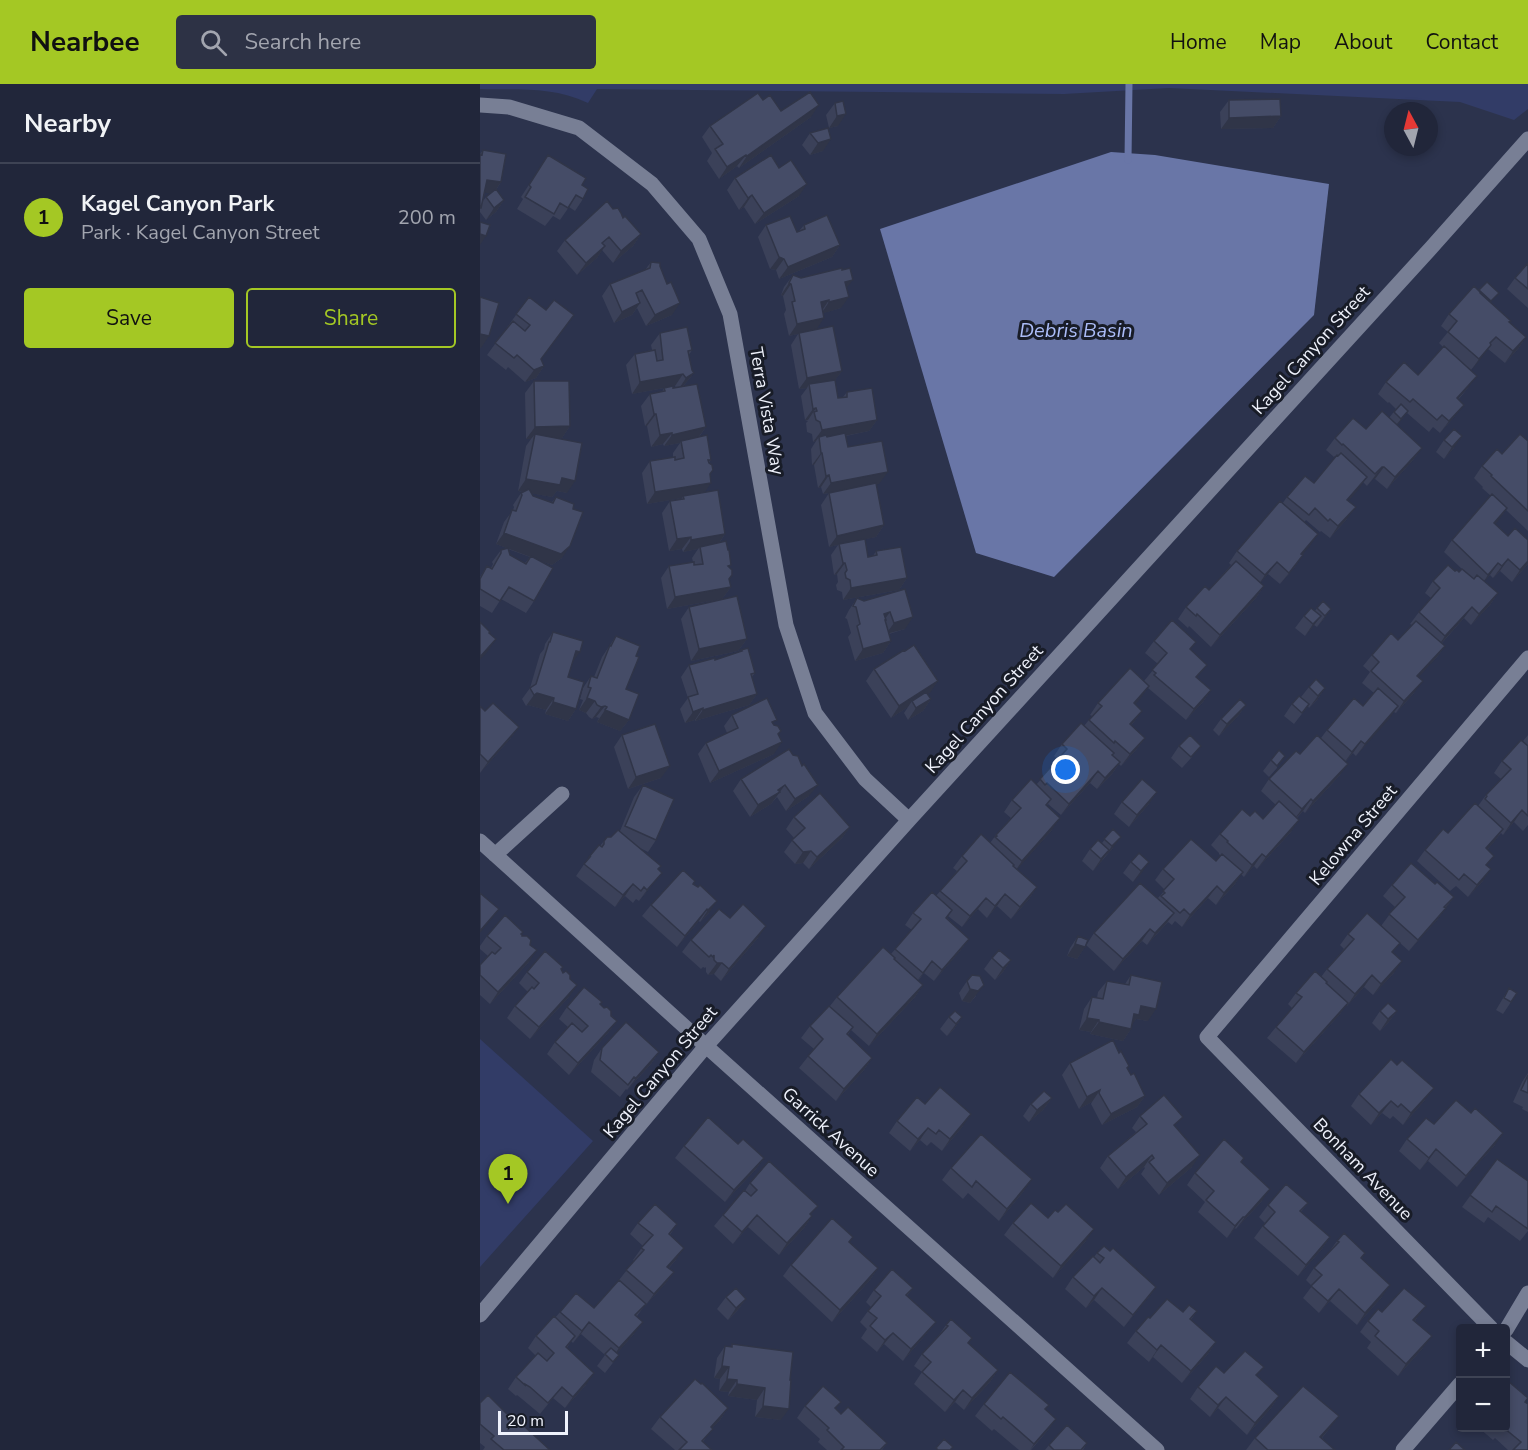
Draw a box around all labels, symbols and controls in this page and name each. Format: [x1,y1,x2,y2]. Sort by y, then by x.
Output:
search box [176,15,596,69]
text: Nearbee [30,23,140,61]
icon: search [197,26,230,59]
text: Search here [245,27,361,57]
text: Home [1170,28,1227,56]
text: Map [1260,28,1301,56]
text: About [1334,28,1392,56]
text: Contact [1425,28,1498,56]
north arrow [1384,102,1438,156]
text: Nearby [24,106,111,141]
text: Kagel Canyon Park [81,189,274,219]
text: 1 [38,204,50,231]
text: 200 m [398,204,456,231]
text: Park · Kagel Canyon Street [81,219,320,246]
street label: Kagel Canyon Street [1247,280,1376,420]
button: Save [24,288,234,348]
button: Share [246,288,456,348]
water label: Debris Basin [1019,317,1133,344]
street label: Terra Vista Way [744,345,790,477]
street label: Kagel Canyon Street [920,639,1049,779]
your location [1051,755,1080,784]
street label: Kelowna Street [1304,779,1403,890]
street label: Kagel Canyon Street [598,1000,723,1143]
street label: Garrick Avenue [777,1082,885,1182]
street label: Bonham Avenue [1308,1113,1418,1225]
pin: 1 [489,1154,528,1204]
map controls [1456,1324,1510,1432]
button: + [1456,1324,1510,1378]
button: − [1456,1378,1510,1432]
scale bar [498,1408,568,1436]
text: 20 m [507,1410,544,1432]

